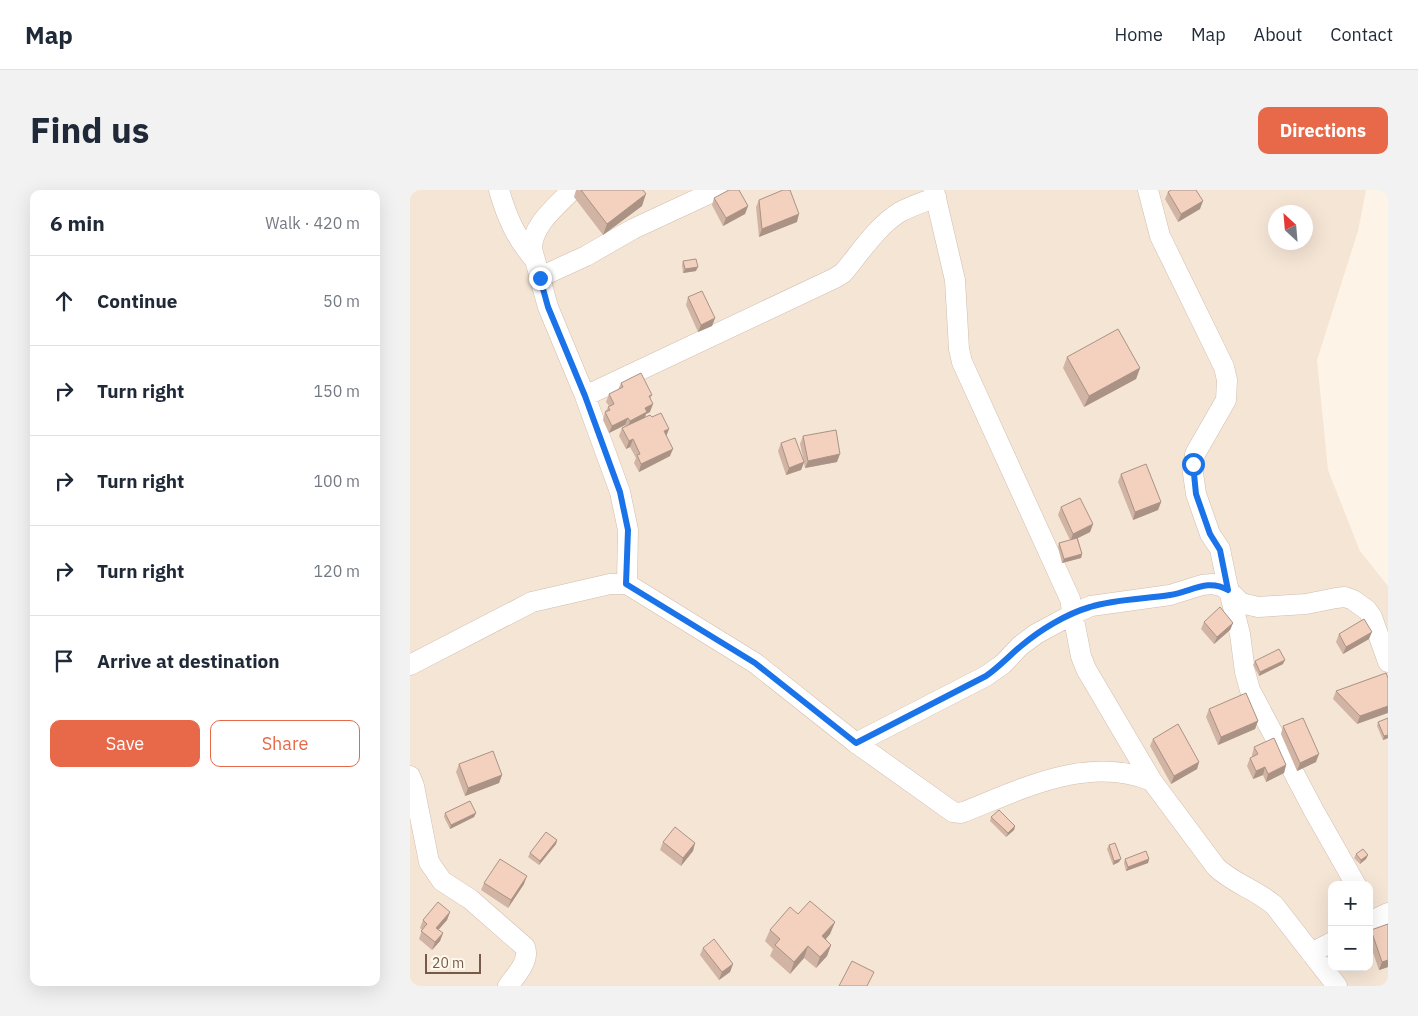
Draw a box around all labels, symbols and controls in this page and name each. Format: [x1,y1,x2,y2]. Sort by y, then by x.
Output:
text: Map [25,19,73,51]
text: Home [1115,23,1163,46]
text: Map [1191,23,1226,46]
text: About [1254,23,1302,46]
text: Contact [1330,23,1393,46]
text: Find us [30,107,149,153]
button: Directions [1258,107,1388,154]
north arrow [1268,205,1313,250]
text: 6 min [50,209,105,237]
text: Walk · 420 m [265,213,360,233]
route end [529,267,552,290]
icon: ahead [50,287,78,315]
text: Continue [97,289,177,313]
text: 50 m [323,291,360,311]
icon: right [50,377,78,405]
text: Turn right [97,379,184,403]
text: 150 m [313,381,360,401]
route start [1182,453,1205,476]
icon: right [50,467,78,495]
text: Turn right [97,469,184,493]
text: 100 m [313,471,360,491]
icon: right [50,557,78,585]
text: Turn right [97,559,184,583]
text: 120 m [313,561,360,581]
icon: arrive [50,647,78,675]
text: Arrive at destination [97,649,280,673]
button: Save [50,720,200,767]
button: Share [210,720,360,767]
map controls [1328,881,1373,971]
button: + [1328,881,1373,926]
button: − [1328,926,1373,971]
scale bar [425,951,481,974]
text: 20 m [432,954,464,972]

